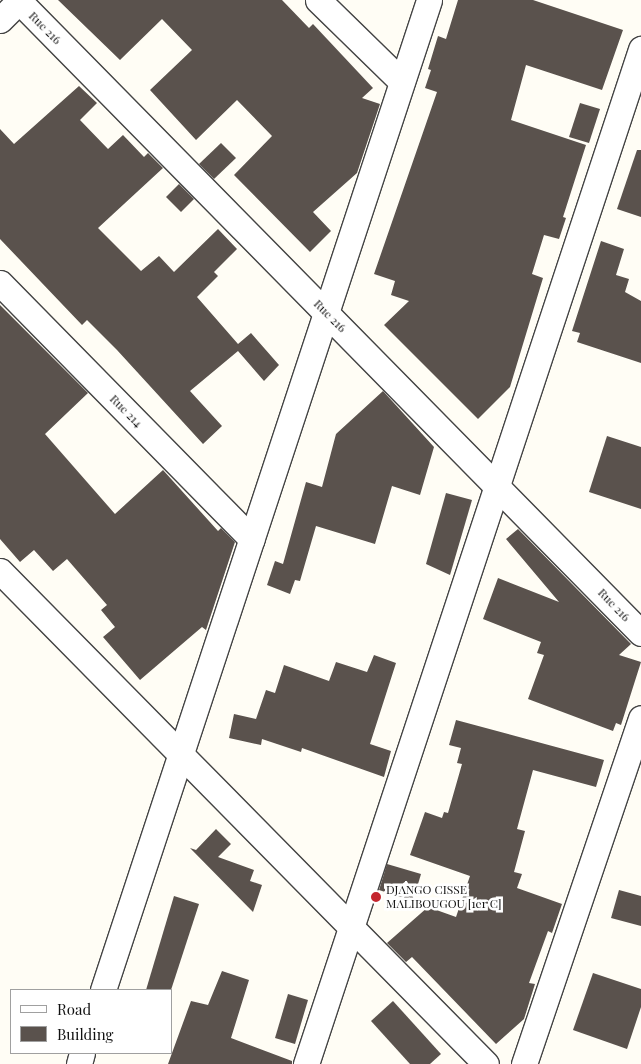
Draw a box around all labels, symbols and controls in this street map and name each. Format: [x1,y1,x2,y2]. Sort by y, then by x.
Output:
street label: Rue 216 [26,9,64,47]
street label: Rue 216 [311,297,349,335]
street label: Rue 214 [107,392,145,430]
street label: Rue 216 [595,586,633,624]
place label: DJANGO CISSE MALIBOUGOU [1er C] [386,883,502,911]
marker: DJANGO CISSE MALIBOUGOU [1er C] [370,891,382,903]
legend [10,989,172,1054]
text: Road [57,999,91,1019]
text: Building [57,1024,113,1044]

